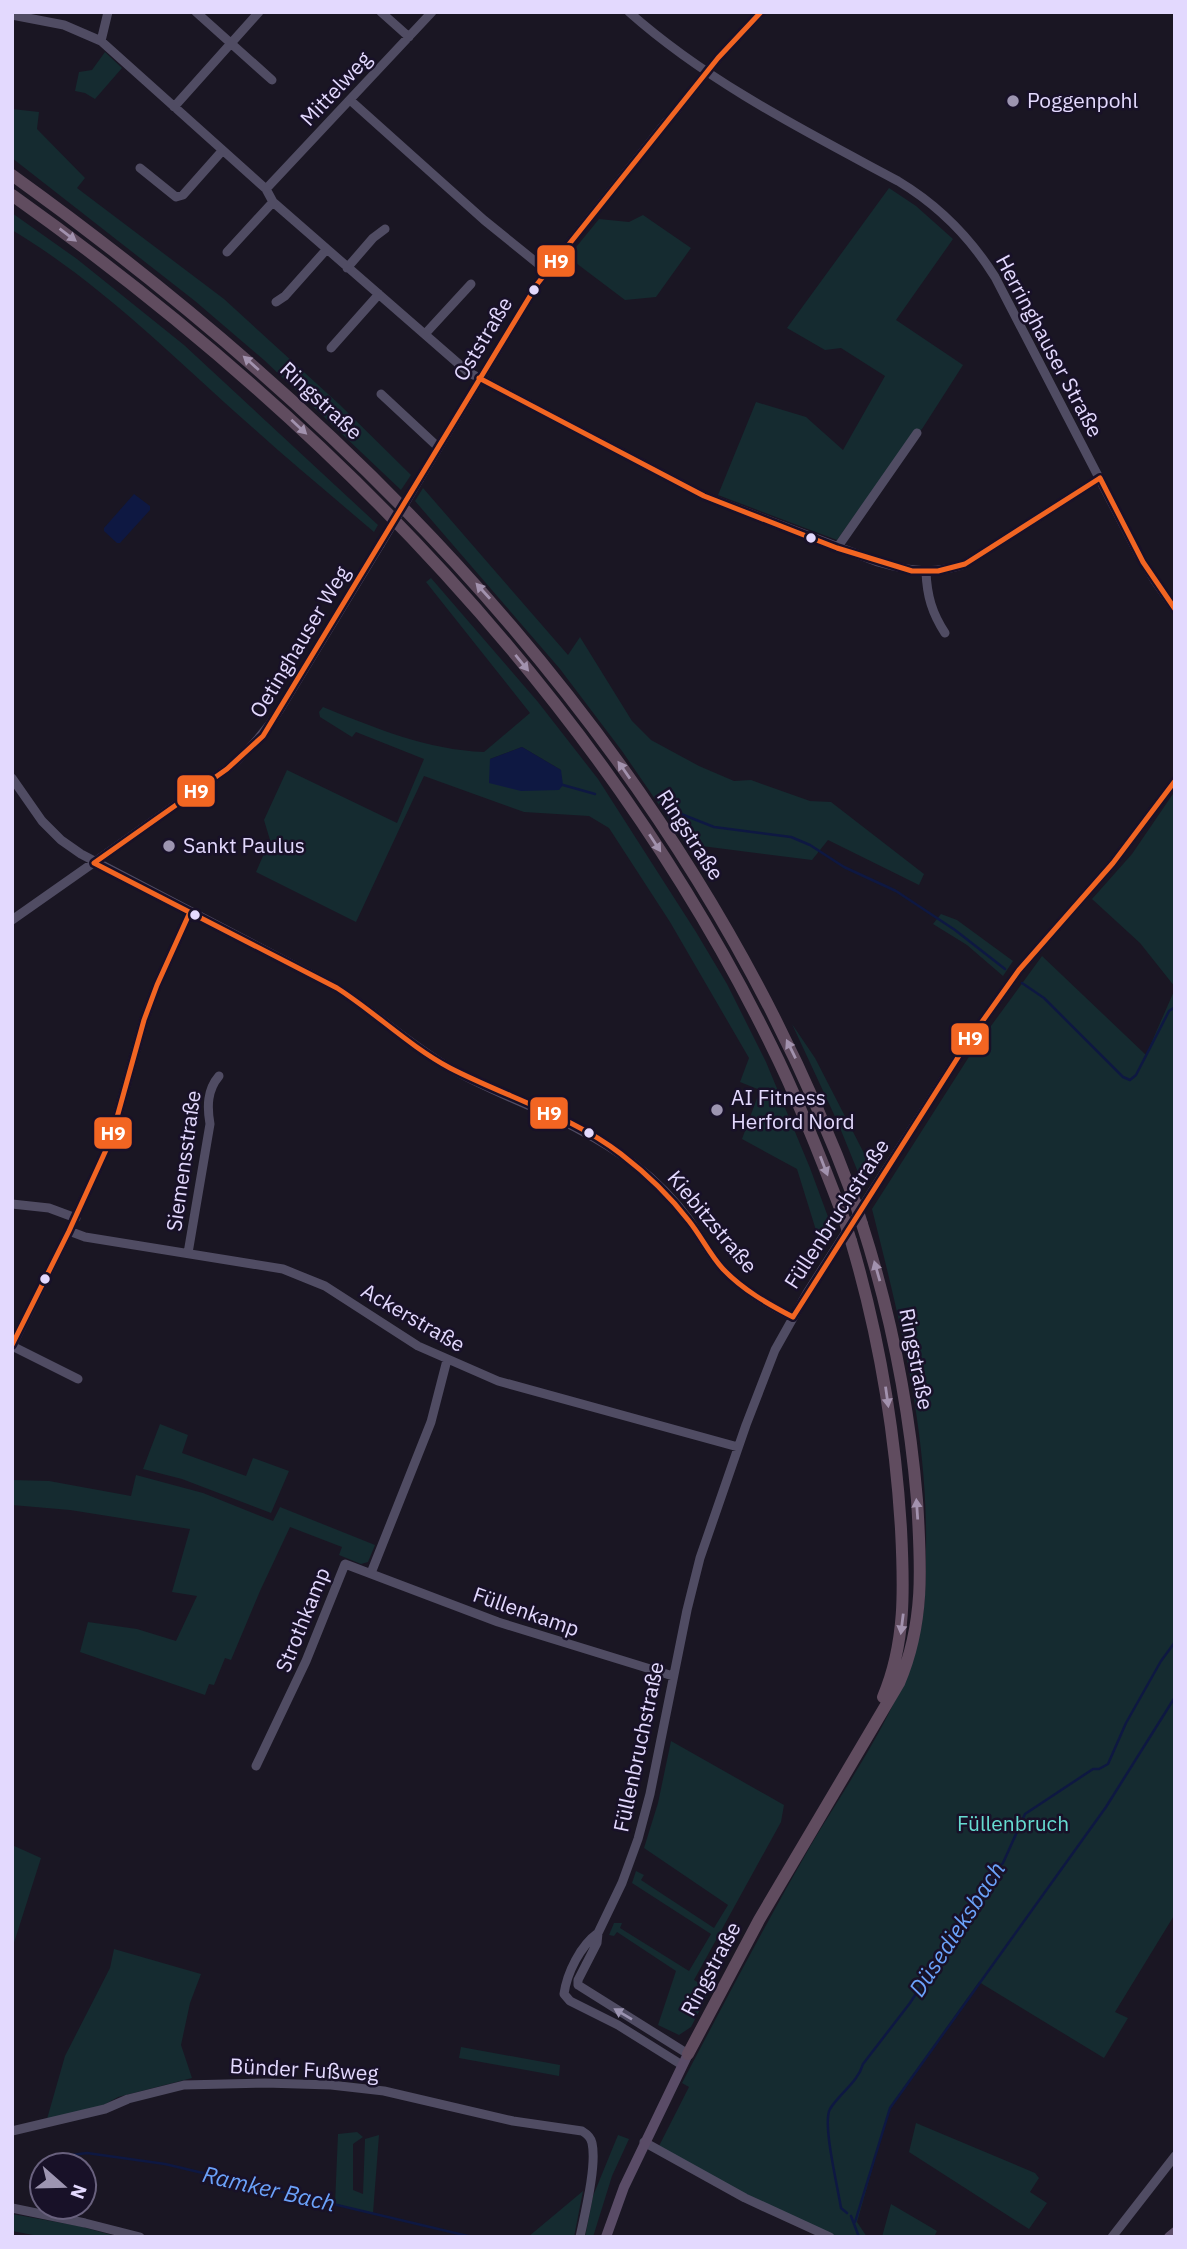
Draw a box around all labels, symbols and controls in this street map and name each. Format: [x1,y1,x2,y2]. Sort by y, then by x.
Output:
street label: Mittelweg [293,45,377,132]
place label: Poggenpohl [1027,86,1138,114]
marker: Poggenpohl [1005,93,1021,109]
one-way arrow [58,227,76,242]
line badge: H9 [536,244,576,278]
text: H9 [543,249,569,273]
street label: Herringhauser Straße [990,249,1110,442]
unlabelled marker [527,283,541,297]
street label: Oststraße [446,291,518,386]
one-way arrow [243,355,260,371]
street label: Ringstraße [274,355,369,446]
one-way arrow [290,419,308,435]
unlabelled marker [804,531,818,545]
street label: Oetinghauser Weg [243,560,356,723]
one-way arrow [475,583,491,600]
one-way arrow [515,654,530,672]
one-way arrow [617,761,631,779]
line badge: H9 [176,774,216,808]
text: H9 [183,779,209,803]
street label: Ringstraße [651,784,731,885]
place label: Sankt Paulus [183,831,305,859]
one-way arrow [648,833,661,853]
marker: Sankt Paulus [161,838,177,854]
unlabelled marker [188,908,202,922]
line badge: H9 [950,1022,990,1056]
text: H9 [957,1026,983,1050]
one-way arrow [785,1039,796,1059]
place label: AI Fitness Herford Nord [731,1083,855,1135]
street label: Siemensstraße [159,1089,207,1233]
line badge: H9 [529,1096,569,1130]
text: H9 [536,1101,562,1125]
marker: AI Fitness Herford Nord [709,1102,725,1118]
line badge: H9 [93,1116,133,1150]
text: H9 [100,1121,126,1145]
unlabelled marker [582,1126,596,1140]
street label: Füllenbruchstraße [777,1133,895,1294]
one-way arrow [819,1155,830,1176]
street label: Kiebitzstraße [662,1164,764,1279]
one-way arrow [871,1260,881,1281]
unlabelled marker [38,1272,52,1286]
street label: Ackerstraße [357,1276,470,1358]
street label: Ringstraße [893,1306,941,1412]
one-way arrow [882,1386,893,1408]
one-way arrow [911,1498,922,1520]
street label: Strothkamp [268,1563,336,1676]
street label: Füllenkamp [469,1580,583,1642]
one-way arrow [896,1613,907,1635]
street label: Füllenbruchstraße [606,1659,670,1835]
park label: Füllenbruch [957,1809,1069,1837]
water label: Düsedieksbach [901,1855,1011,2002]
street label: Ringstraße [674,1916,747,2021]
one-way arrow [614,2007,633,2020]
street label: Bünder Fußweg [229,2051,379,2087]
north arrow [28,2151,98,2221]
water label: Ramker Bach [200,2158,339,2218]
text: N [65,2181,93,2202]

